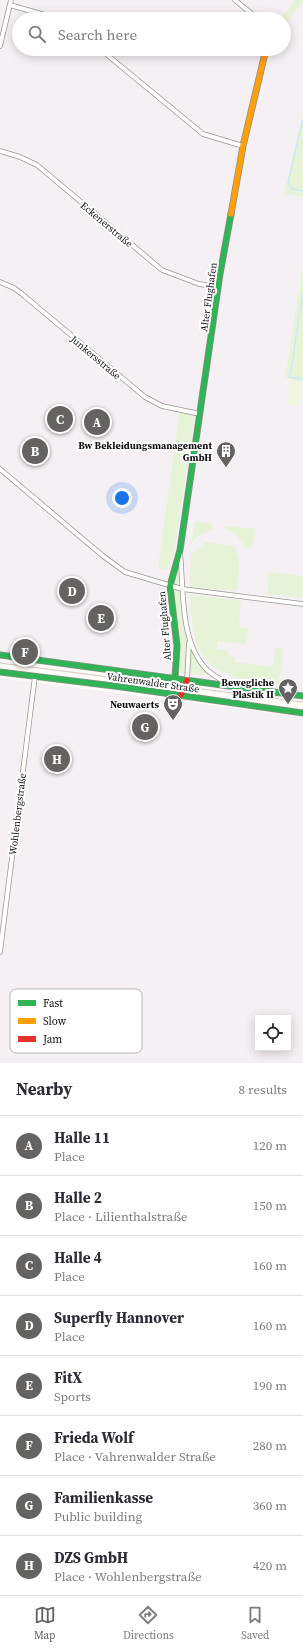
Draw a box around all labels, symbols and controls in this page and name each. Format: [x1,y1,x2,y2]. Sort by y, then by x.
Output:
search box [12,12,291,56]
icon: search [26,23,48,45]
text: Search here [58,24,137,45]
street label: Eckenerstraße [78,199,135,250]
street label: Alter Flughafen [197,262,220,332]
street label: Junkersstraße [67,332,124,382]
pin: C [47,404,73,434]
pin: A [84,407,110,437]
pin: B [22,436,48,466]
place label: Bw Bekleidungsmanagement GmbH [78,439,212,464]
building icon: Bw Bekleidungsmanagement GmbH [215,440,237,468]
your location [112,488,132,508]
pin: D [59,576,85,606]
street label: Alter Flughafen [155,591,174,661]
pin: E [88,603,114,633]
pin: F [12,637,38,667]
street label: Vahrenwalder Straße [106,670,200,695]
place label: Bewegliche Plastik II [221,676,274,701]
place icon: Bewegliche Plastik II [277,677,299,705]
theatre icon: Neuwaerts [162,693,184,721]
place label: Neuwaerts [110,698,159,711]
pin: G [132,712,158,742]
pin: H [44,744,70,774]
street label: Wohlenbergstraße [6,772,29,856]
legend [10,989,142,1053]
text: Fast [43,996,63,1011]
text: Slow [43,1014,67,1029]
map controls [255,1015,291,1051]
button: locate [255,1015,291,1051]
text: Jam [42,1032,62,1047]
text: Nearby [16,1077,72,1101]
text: 8 results [239,1081,287,1098]
text: Halle 11 [54,1127,110,1148]
text: A [25,1137,33,1154]
text: 120 m [253,1137,287,1154]
text: Place [54,1148,85,1165]
text: Halle 2 [54,1187,102,1208]
text: B [25,1197,33,1214]
text: 150 m [253,1197,287,1214]
text: Place · Lilienthalstraße [54,1208,187,1225]
text: Halle 4 [54,1247,102,1268]
text: C [25,1257,33,1274]
text: 160 m [253,1257,287,1274]
text: Place [54,1268,85,1285]
text: Superfly Hannover [54,1307,184,1328]
text: D [24,1317,34,1334]
text: 160 m [253,1317,287,1334]
text: Place [54,1328,85,1345]
text: FitX [54,1367,82,1388]
text: E [25,1377,33,1394]
text: 190 m [253,1377,287,1394]
text: Sports [54,1388,91,1405]
text: Frieda Wolf [54,1427,133,1448]
text: F [25,1437,33,1454]
text: 280 m [253,1437,287,1454]
text: Place · Vahrenwalder Straße [54,1448,216,1465]
text: Familienkasse [54,1487,153,1508]
text: G [25,1497,33,1514]
text: 360 m [253,1497,287,1514]
text: Public building [54,1508,142,1525]
text: DZS GmbH [54,1547,128,1568]
text: H [24,1557,34,1574]
text: 420 m [253,1557,287,1574]
text: Place · Wohlenbergstraße [54,1568,202,1585]
tab: Map [34,1604,56,1643]
tab: Directions [123,1604,174,1643]
tab: Saved [241,1604,269,1643]

